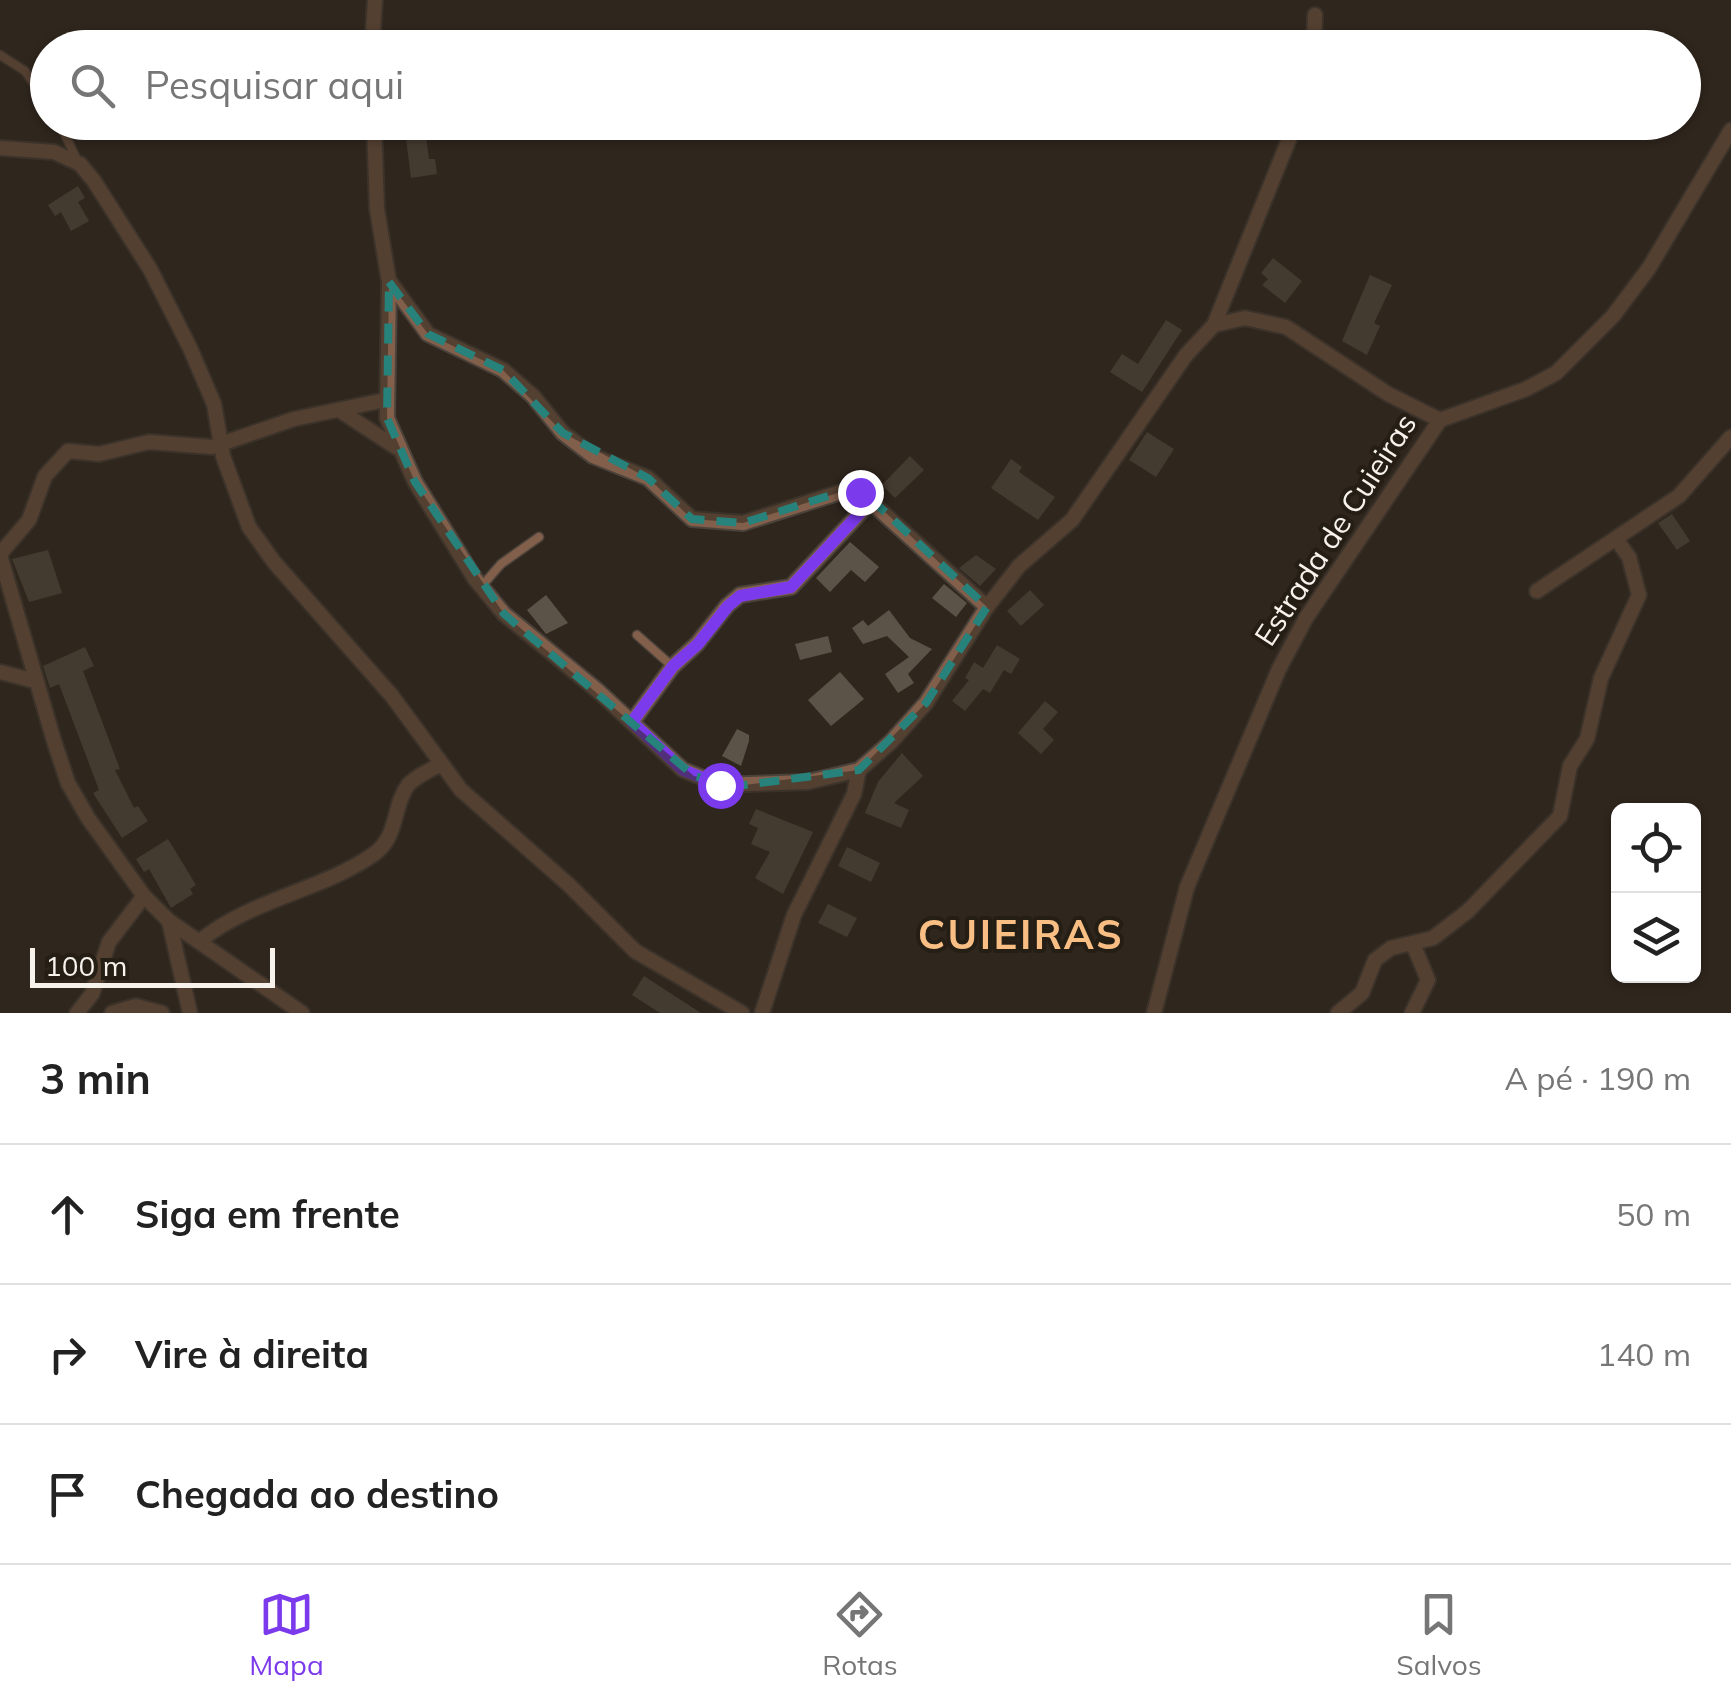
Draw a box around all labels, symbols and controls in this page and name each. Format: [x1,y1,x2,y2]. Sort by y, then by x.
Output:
search box [30,30,1701,140]
icon: search [65,58,120,113]
text: Pesquisar aqui [145,61,404,109]
street label: Estrada de Cuieiras [1246,406,1424,653]
route end [838,470,884,516]
route start [698,763,744,809]
map controls [1611,803,1701,983]
button: locate [1611,803,1701,893]
button: layers [1611,893,1701,983]
district label: CUIEIRAS [918,909,1124,959]
scale bar [30,943,275,988]
text: 100 m [45,948,127,983]
text: 3 min [40,1052,151,1105]
text: A pé · 190 m [1504,1058,1691,1098]
icon: ahead [40,1187,95,1242]
text: Siga em frente [135,1190,400,1238]
text: 50 m [1616,1194,1691,1234]
icon: right [40,1327,95,1382]
text: Vire à direita [135,1330,369,1378]
text: 140 m [1597,1334,1691,1374]
icon: arrive [40,1467,95,1522]
text: Chegada ao destino [135,1470,499,1518]
tab: Mapa [249,1587,324,1682]
tab: Rotas [822,1587,898,1682]
tab: Salvos [1396,1587,1482,1682]

